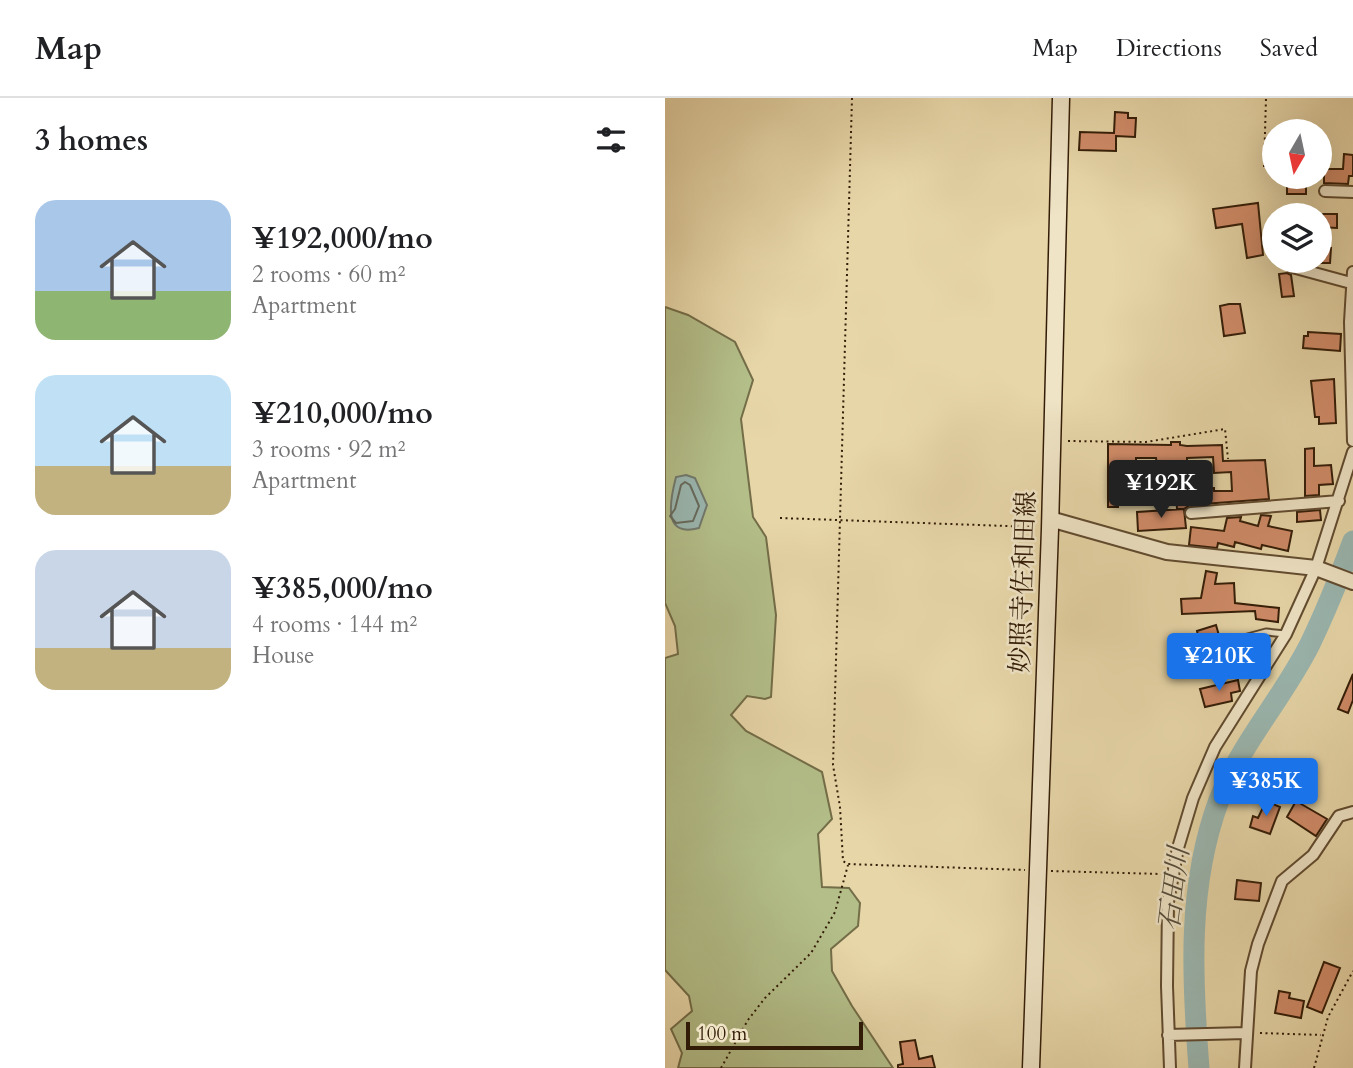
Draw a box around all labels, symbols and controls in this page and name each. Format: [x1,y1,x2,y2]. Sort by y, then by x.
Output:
text: Map [35,26,102,71]
text: Map [1032,32,1078,65]
text: Directions [1116,32,1222,65]
text: Saved [1260,32,1318,65]
north arrow [1262,119,1332,189]
map controls [1262,119,1332,273]
text: 3 homes [35,120,148,161]
icon: filters [592,121,630,159]
button: layers [1262,203,1332,273]
text: ¥192,000/mo [252,218,433,259]
icon: home [91,228,175,312]
text: 2 rooms · 60 m² [252,259,405,290]
text: Apartment [252,290,356,321]
text: ¥210,000/mo [252,393,433,434]
icon: home [91,403,175,487]
text: 3 rooms · 92 m² [252,434,405,465]
pin: ¥192K [1112,460,1210,520]
text: Apartment [252,465,356,496]
text: ¥192K [1125,467,1197,498]
street label: 妙照寺佐和田線 [1002,490,1044,674]
text: ¥385,000/mo [252,568,433,609]
icon: home [91,578,175,662]
text: 4 rooms · 144 m² [252,609,417,640]
pin: ¥210K [1170,634,1268,693]
text: House [252,640,314,671]
text: ¥210K [1183,640,1255,671]
pin: ¥385K [1217,758,1315,818]
text: ¥385K [1230,765,1302,796]
water label: 石田川 [1150,842,1198,933]
scale bar [686,1019,863,1051]
text: 100 m [697,1021,747,1047]

